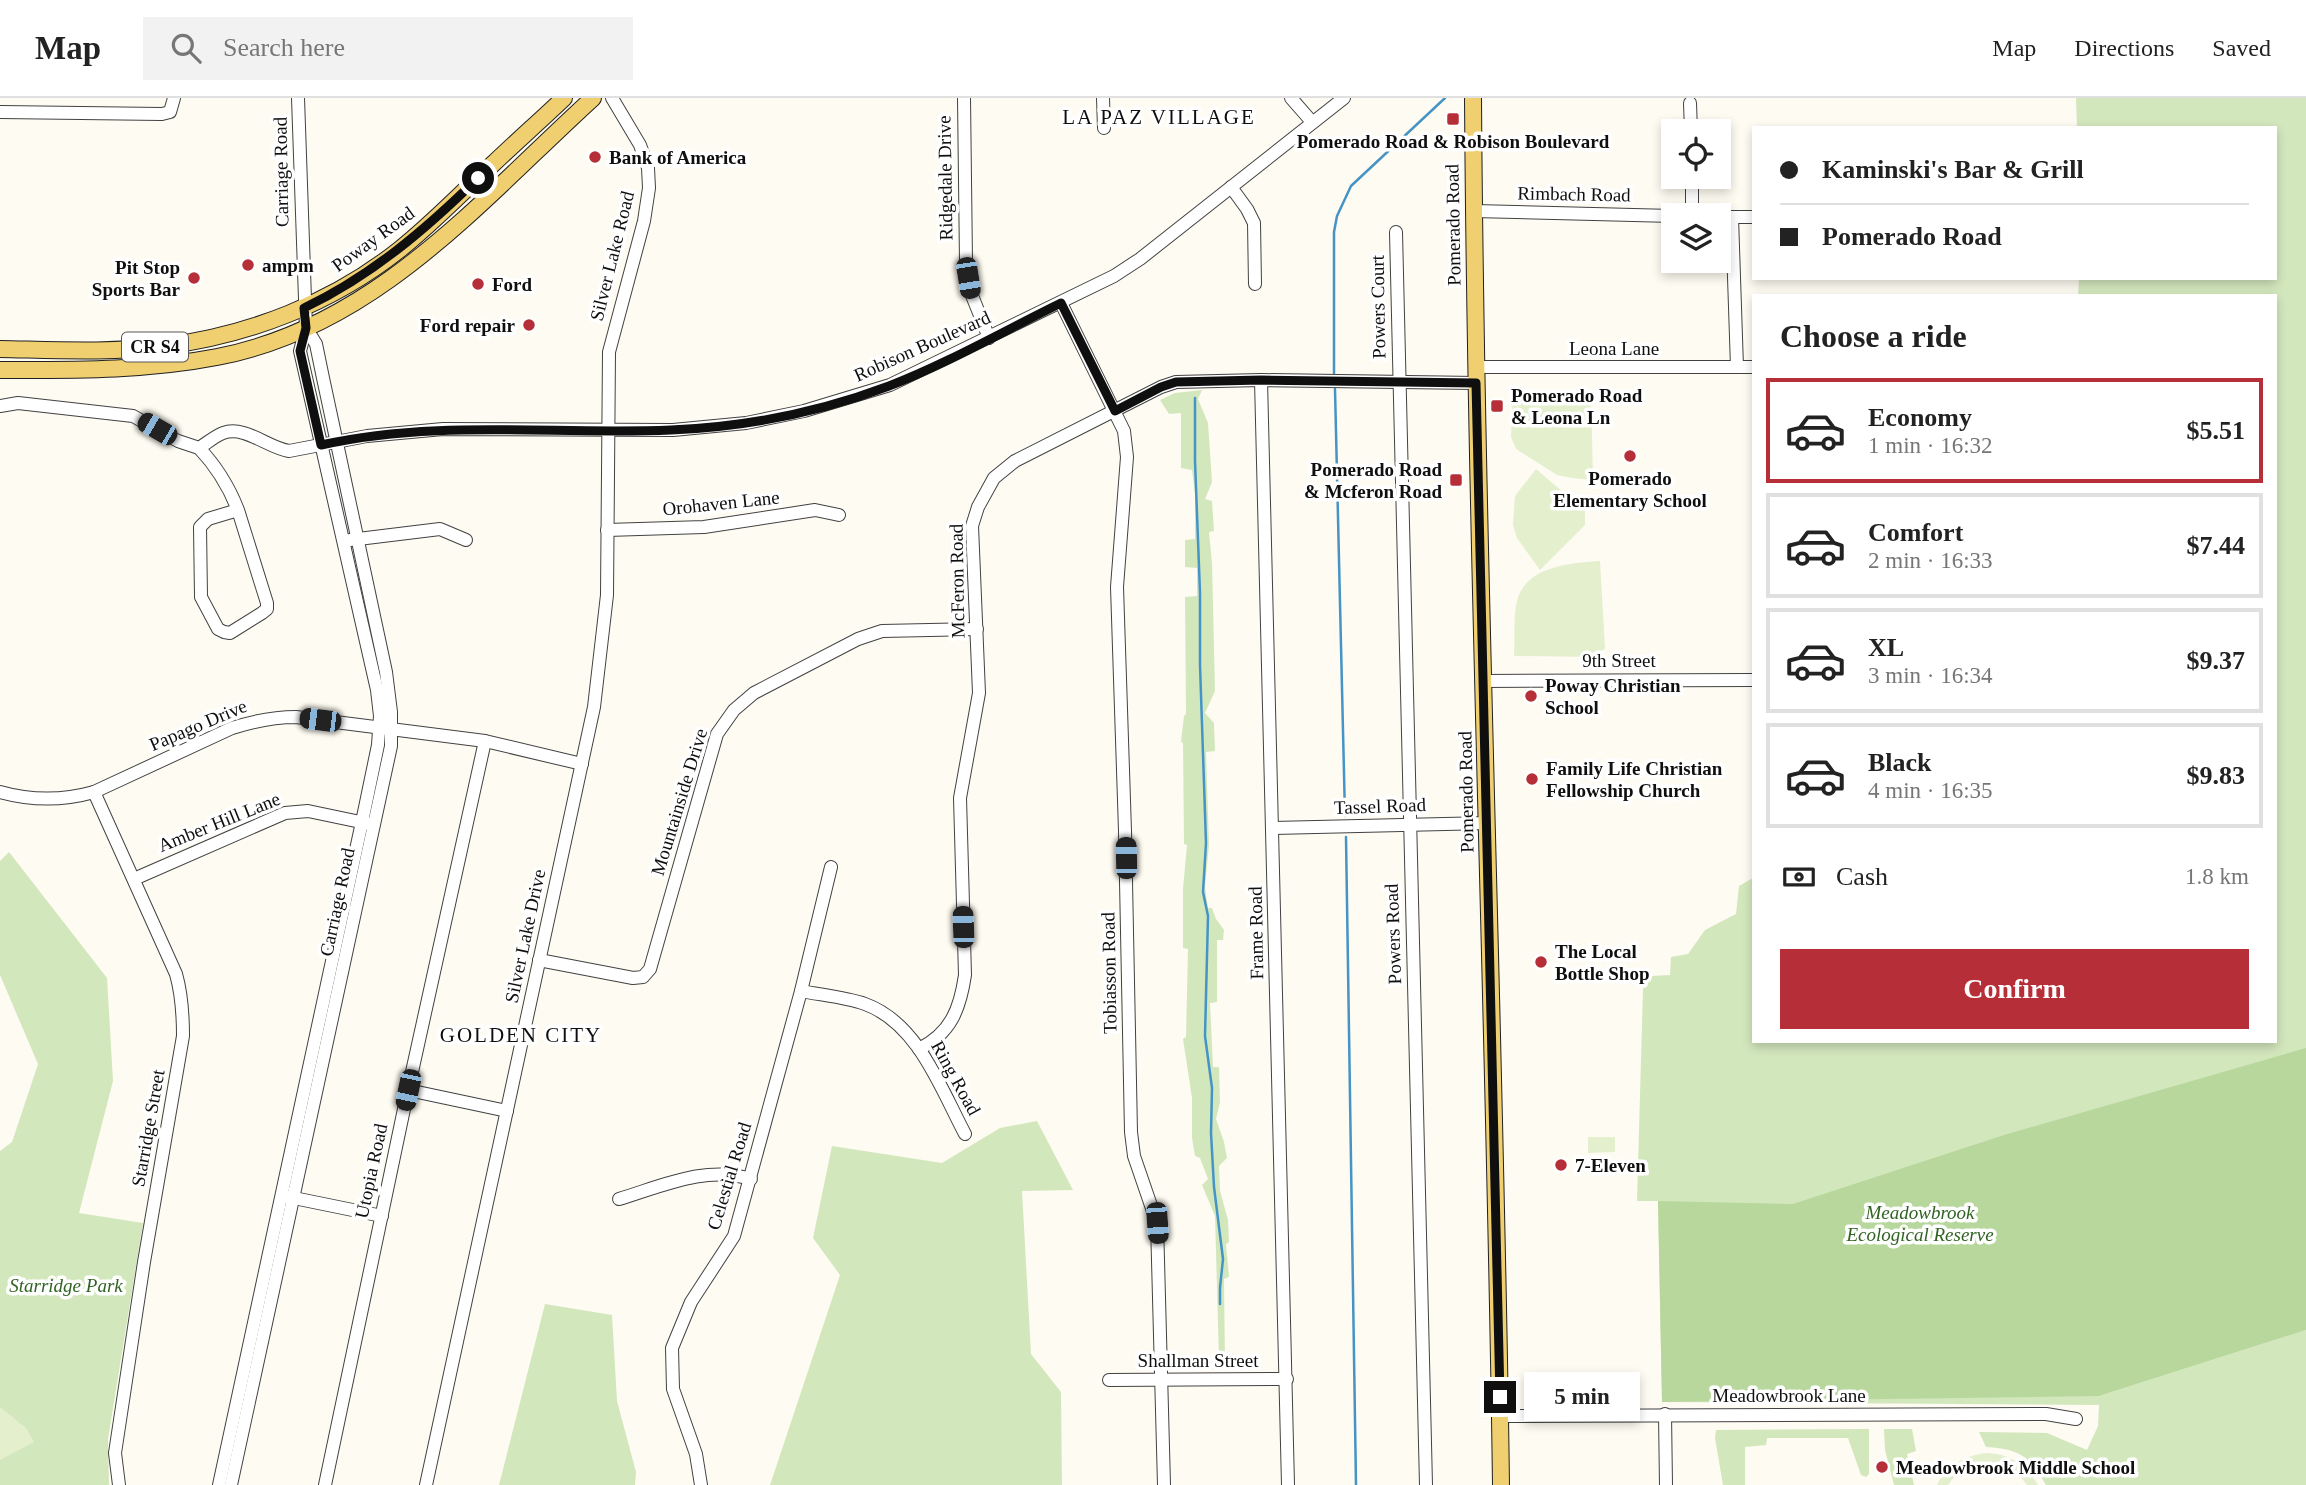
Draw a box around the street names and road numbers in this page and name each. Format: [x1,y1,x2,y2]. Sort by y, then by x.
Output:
street label: Ridgedale Drive [933,115,957,241]
street label: Carriage Road [270,116,292,227]
street label: Pomerado Road [1441,163,1465,286]
street label: Rimbach Road [1517,183,1631,205]
street label: Silver Lake Road [586,188,638,323]
street label: Poway Road [328,202,419,276]
street label: Powers Court [1367,254,1389,359]
street label: Robison Boulevard [850,306,994,386]
road number: CR S4 [122,332,188,362]
street label: Leona Lane [1569,338,1659,359]
street label: Orohaven Lane [661,486,781,520]
street label: McFeron Road [945,523,968,638]
street label: 9th Street [1582,650,1656,671]
street label: Papago Drive [146,695,250,755]
street label: Mountainside Drive [647,726,711,878]
street label: Pomerado Road [1454,730,1478,853]
street label: Amber Hill Lane [155,788,283,856]
street label: Tassel Road [1334,794,1427,818]
street label: Carriage Road [315,845,359,958]
street label: Silver Lake Drive [501,867,549,1005]
street label: Powers Road [1381,883,1405,985]
street label: Frame Road [1245,886,1267,980]
street label: Tobiasson Road [1097,912,1121,1034]
street label: Ring Road [927,1037,985,1119]
street label: Starridge Street [127,1067,169,1188]
street label: Celestial Road [703,1119,755,1232]
street label: Utopia Road [351,1121,391,1220]
street label: Shallman Street [1138,1350,1259,1371]
street label: Meadowbrook Lane [1712,1385,1866,1406]

